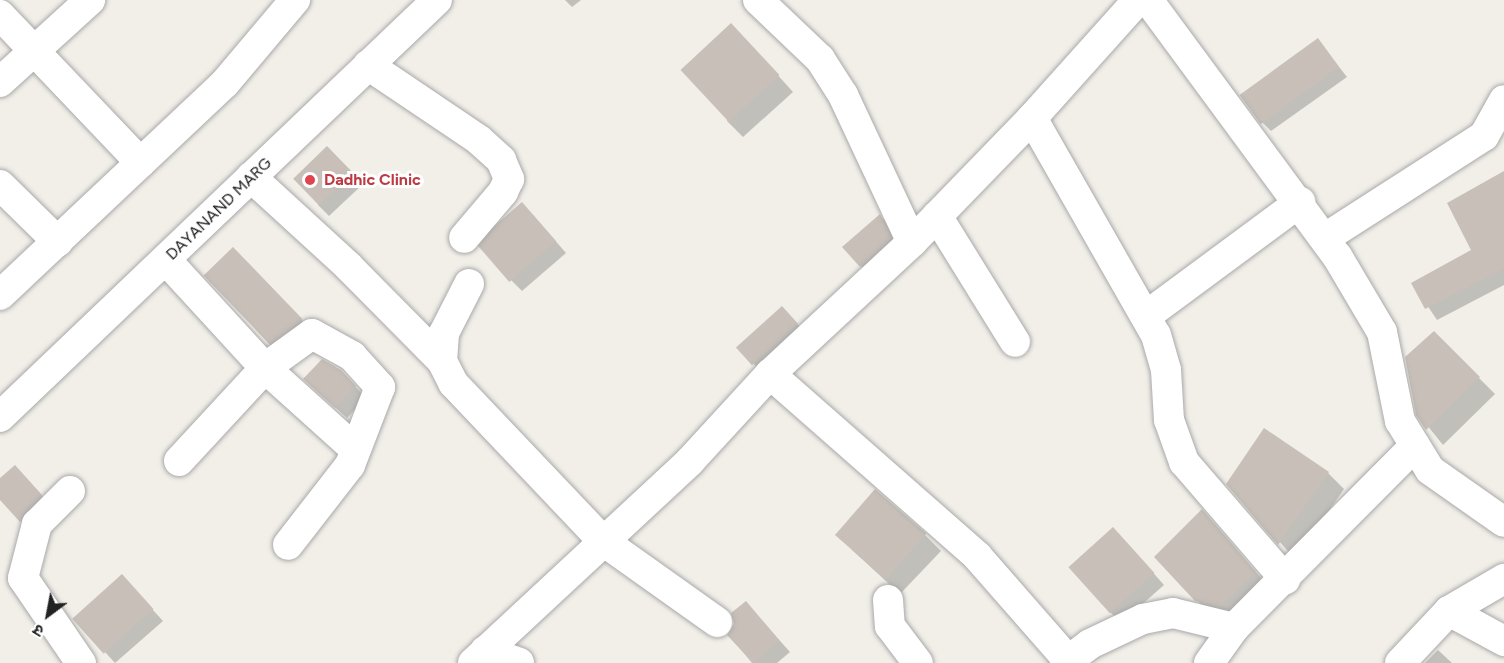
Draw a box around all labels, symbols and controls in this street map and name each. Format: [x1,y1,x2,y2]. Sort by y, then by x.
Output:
street label: DAYANAND MARG [162,154,276,264]
place label: Dadhic Clinic [324,170,421,190]
marker: Dadhic Clinic [301,171,319,189]
north arrow [18,585,78,645]
text: उ [29,620,47,641]

